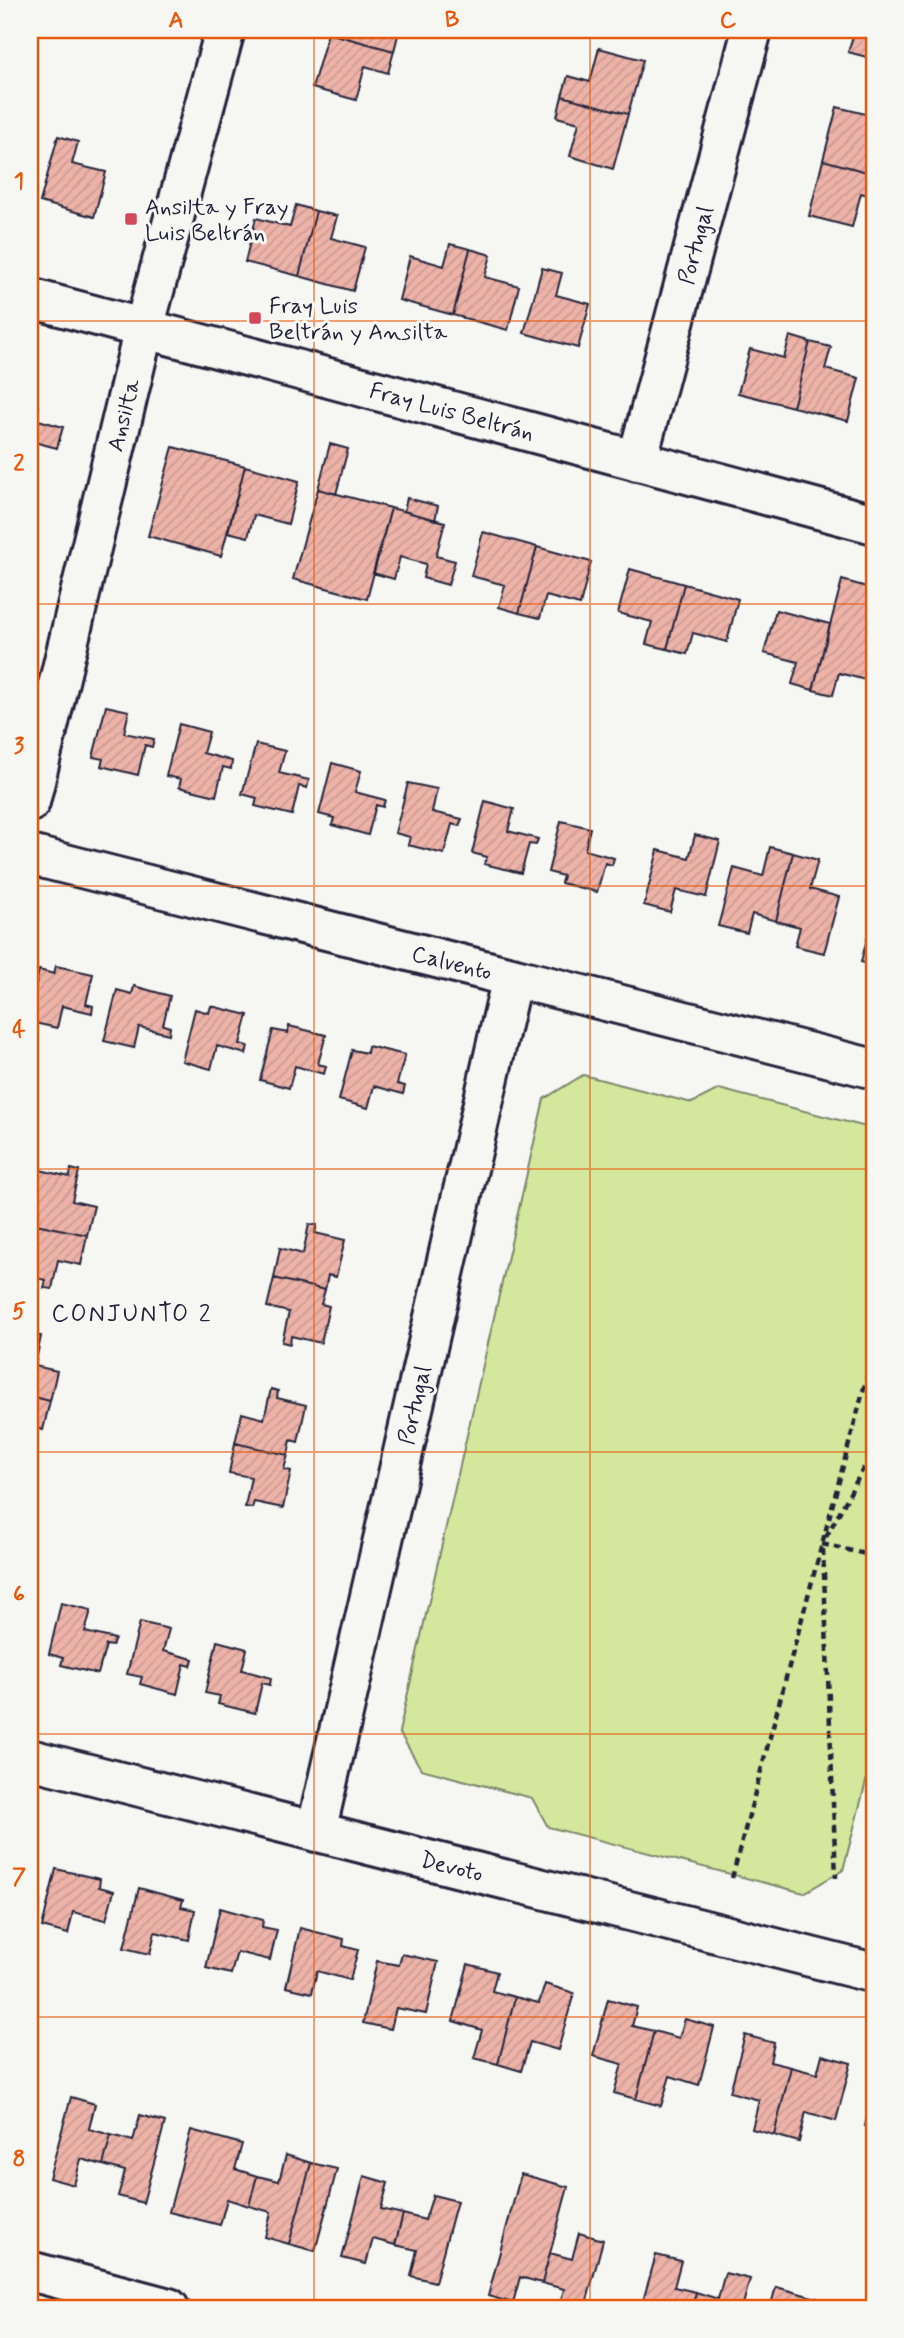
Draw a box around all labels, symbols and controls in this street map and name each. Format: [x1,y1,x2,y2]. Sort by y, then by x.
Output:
text: A [168,6,184,36]
text: B [445,6,460,36]
text: C [720,6,737,36]
text: 1 [14,167,24,197]
place label: Ansilta y Fray Luis Beltrán [145,193,288,249]
street label: Portugal [672,203,722,288]
marker: Ansilta y Fray Luis Beltrán [123,211,139,227]
place label: Fray Luis Beltrán y Ansilta [269,292,447,348]
marker: Fray Luis Beltrán y Ansilta [247,310,263,326]
street label: Ansilta [101,376,148,455]
street label: Fray Luis Beltrán [366,377,537,449]
text: 2 [13,449,25,479]
text: 3 [14,732,25,762]
street label: Calvento [408,939,495,988]
text: 4 [12,1015,26,1045]
text: 5 [12,1297,26,1327]
district label: CONJUNTO 2 [51,1299,213,1330]
street label: Portugal [392,1363,440,1448]
text: 6 [13,1580,25,1610]
street label: Devoto [417,1846,486,1890]
text: 7 [12,1863,26,1893]
text: 8 [13,2145,25,2175]

